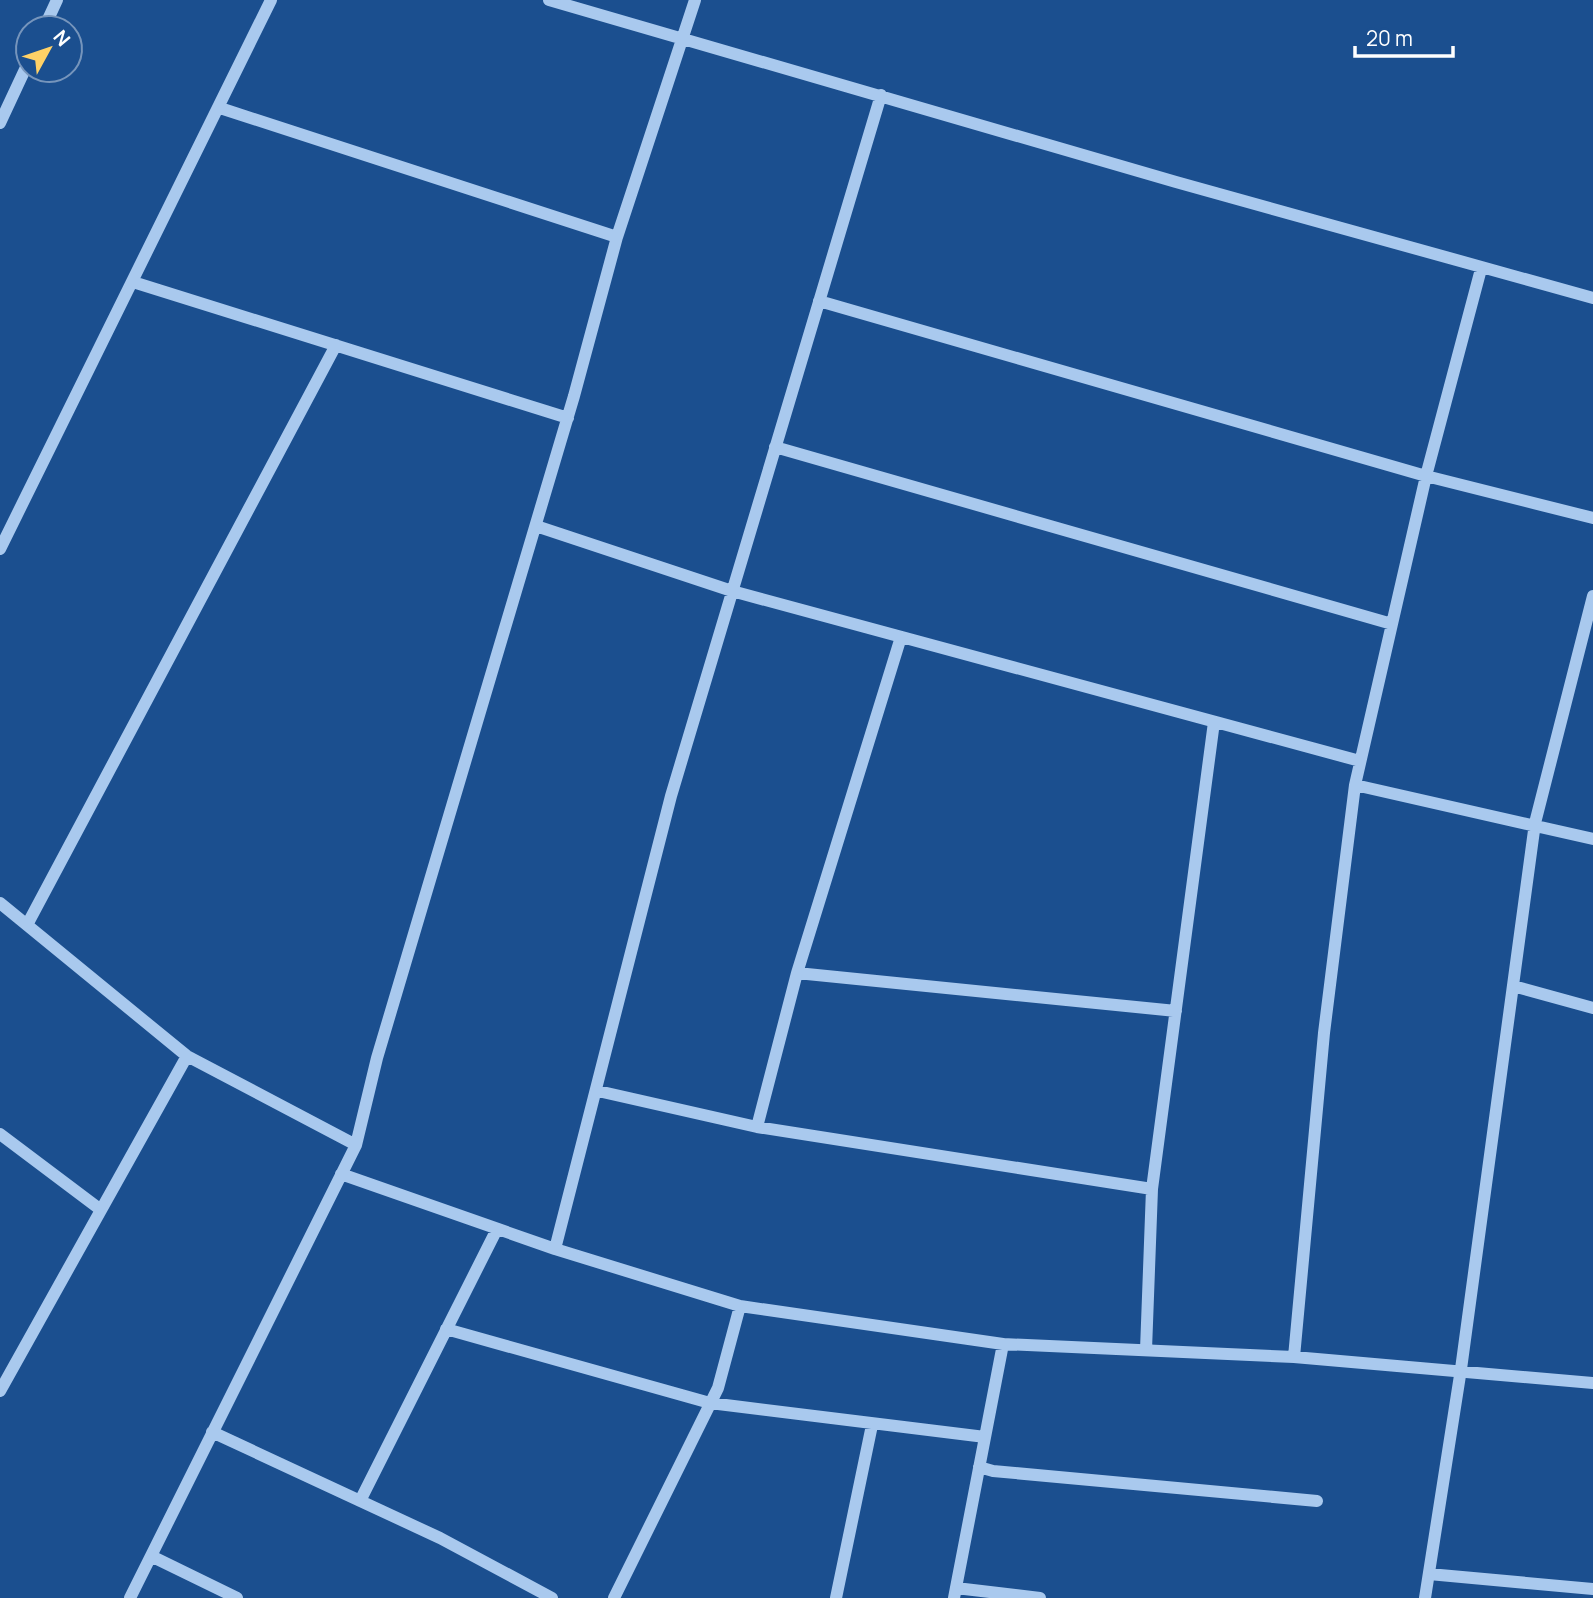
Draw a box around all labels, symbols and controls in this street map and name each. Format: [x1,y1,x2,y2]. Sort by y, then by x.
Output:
north arrow [14,14,84,84]
scale bar [1355,14,1453,58]
text: N [48,24,76,52]
text: 20 m [1366,24,1413,52]

